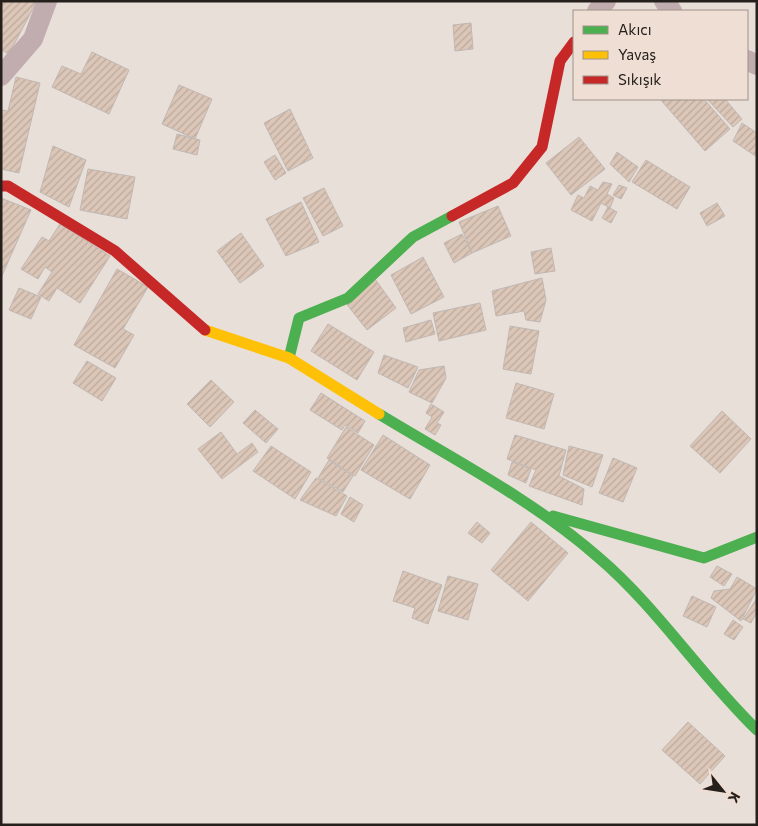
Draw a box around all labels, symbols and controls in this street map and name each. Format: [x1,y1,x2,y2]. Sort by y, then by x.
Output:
legend [573,10,748,100]
text: Akıcı [618,20,652,38]
text: Yavaş [618,45,656,63]
text: Sıkışık [618,70,661,88]
north arrow [698,766,748,816]
text: K [725,789,744,806]

